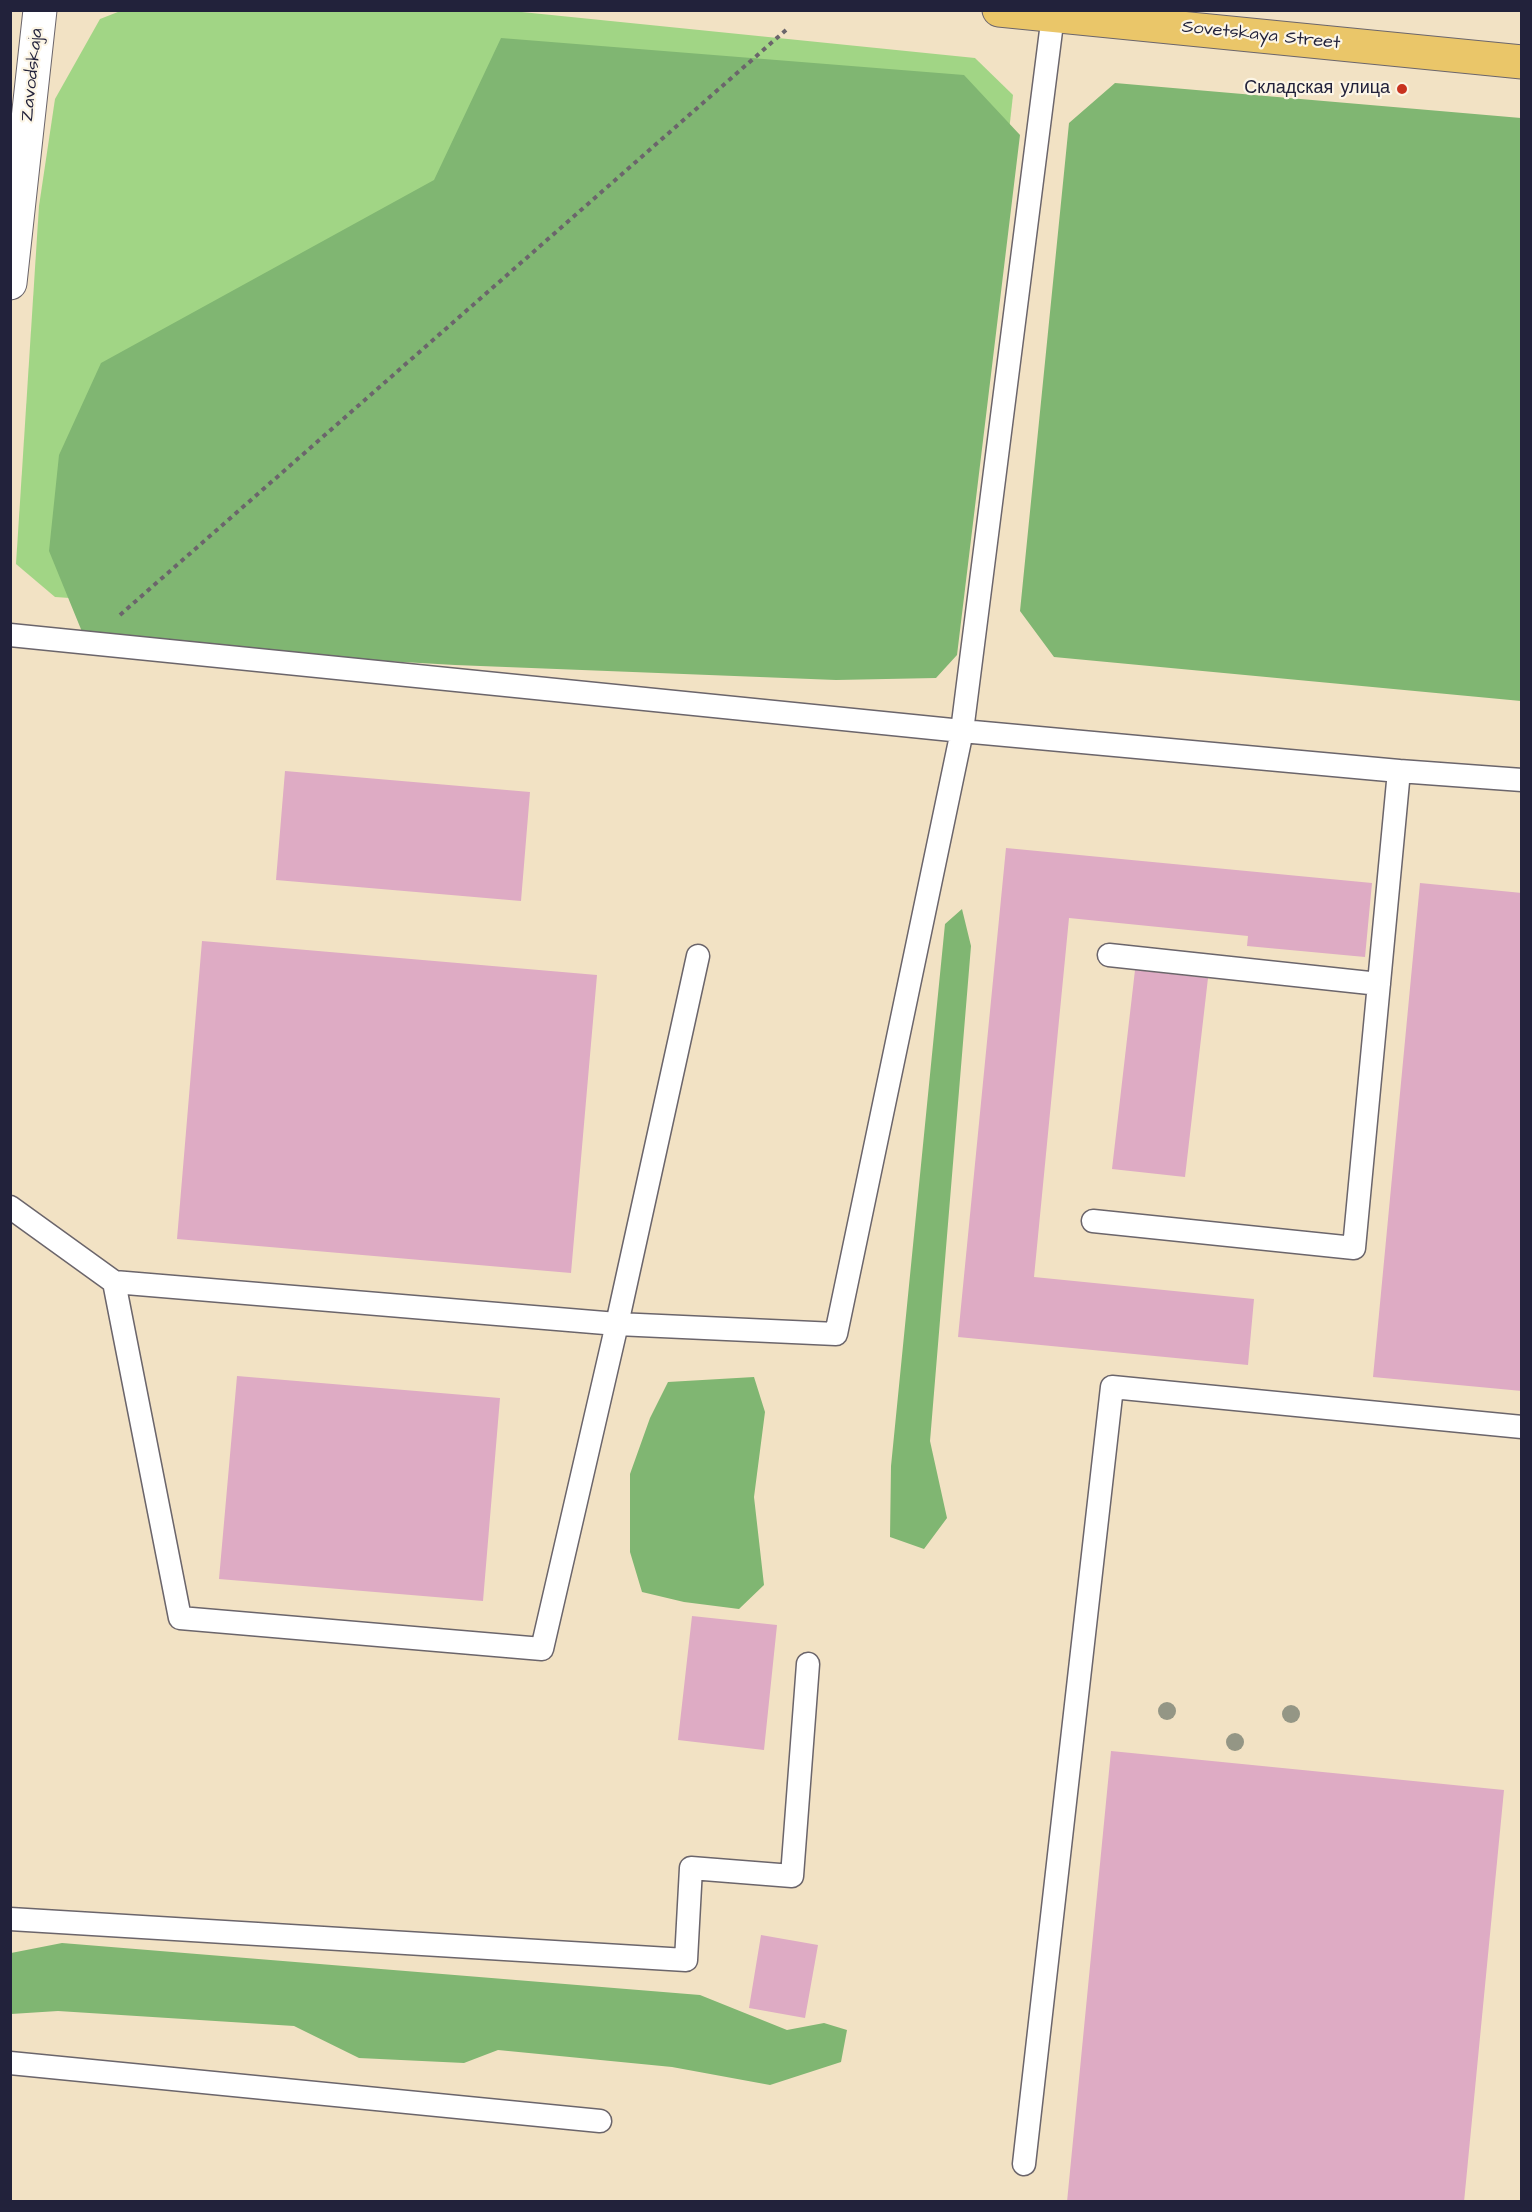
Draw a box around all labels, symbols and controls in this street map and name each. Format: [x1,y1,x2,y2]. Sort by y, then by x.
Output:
street label: Sovetskaya Street [1181,17,1341,55]
street label: Zavodskaja [17,27,49,123]
place label: Складская улица [1244,78,1390,100]
marker: Складская улица [1395,82,1409,96]

